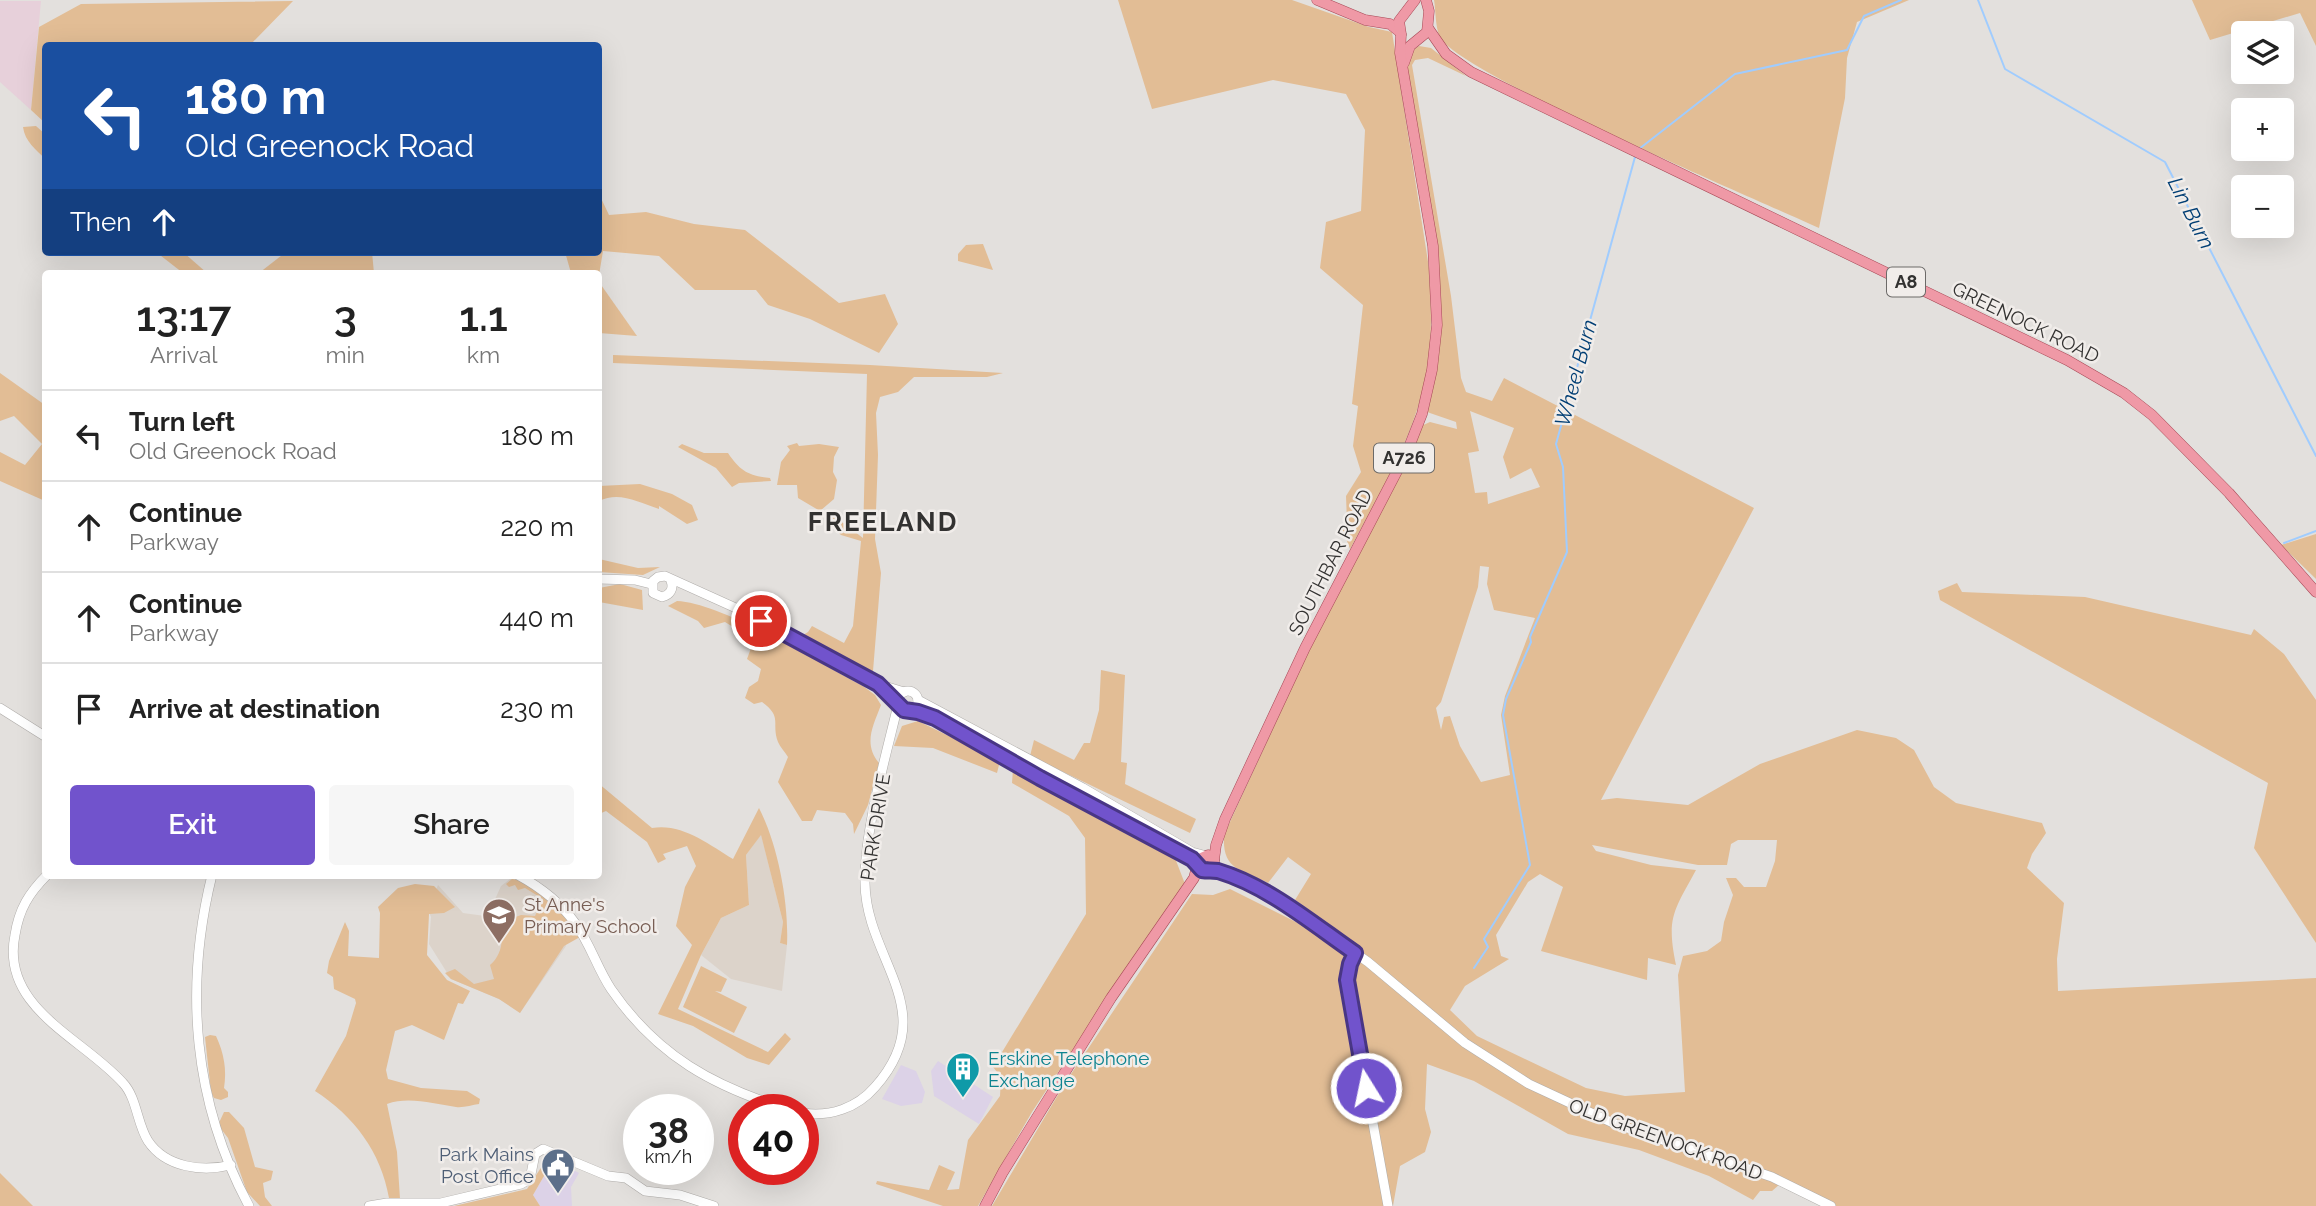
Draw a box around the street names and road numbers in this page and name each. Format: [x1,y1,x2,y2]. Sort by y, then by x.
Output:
road number: A8 [1887,268,1925,296]
street label: GREENOCK ROAD [1949,277,2103,367]
road number: A726 [1374,444,1434,472]
street label: SOUTHBAR ROAD [1284,485,1376,639]
street label: PARK DRIVE [856,772,894,882]
street label: OLD GREENOCK ROAD [1566,1094,1766,1184]

